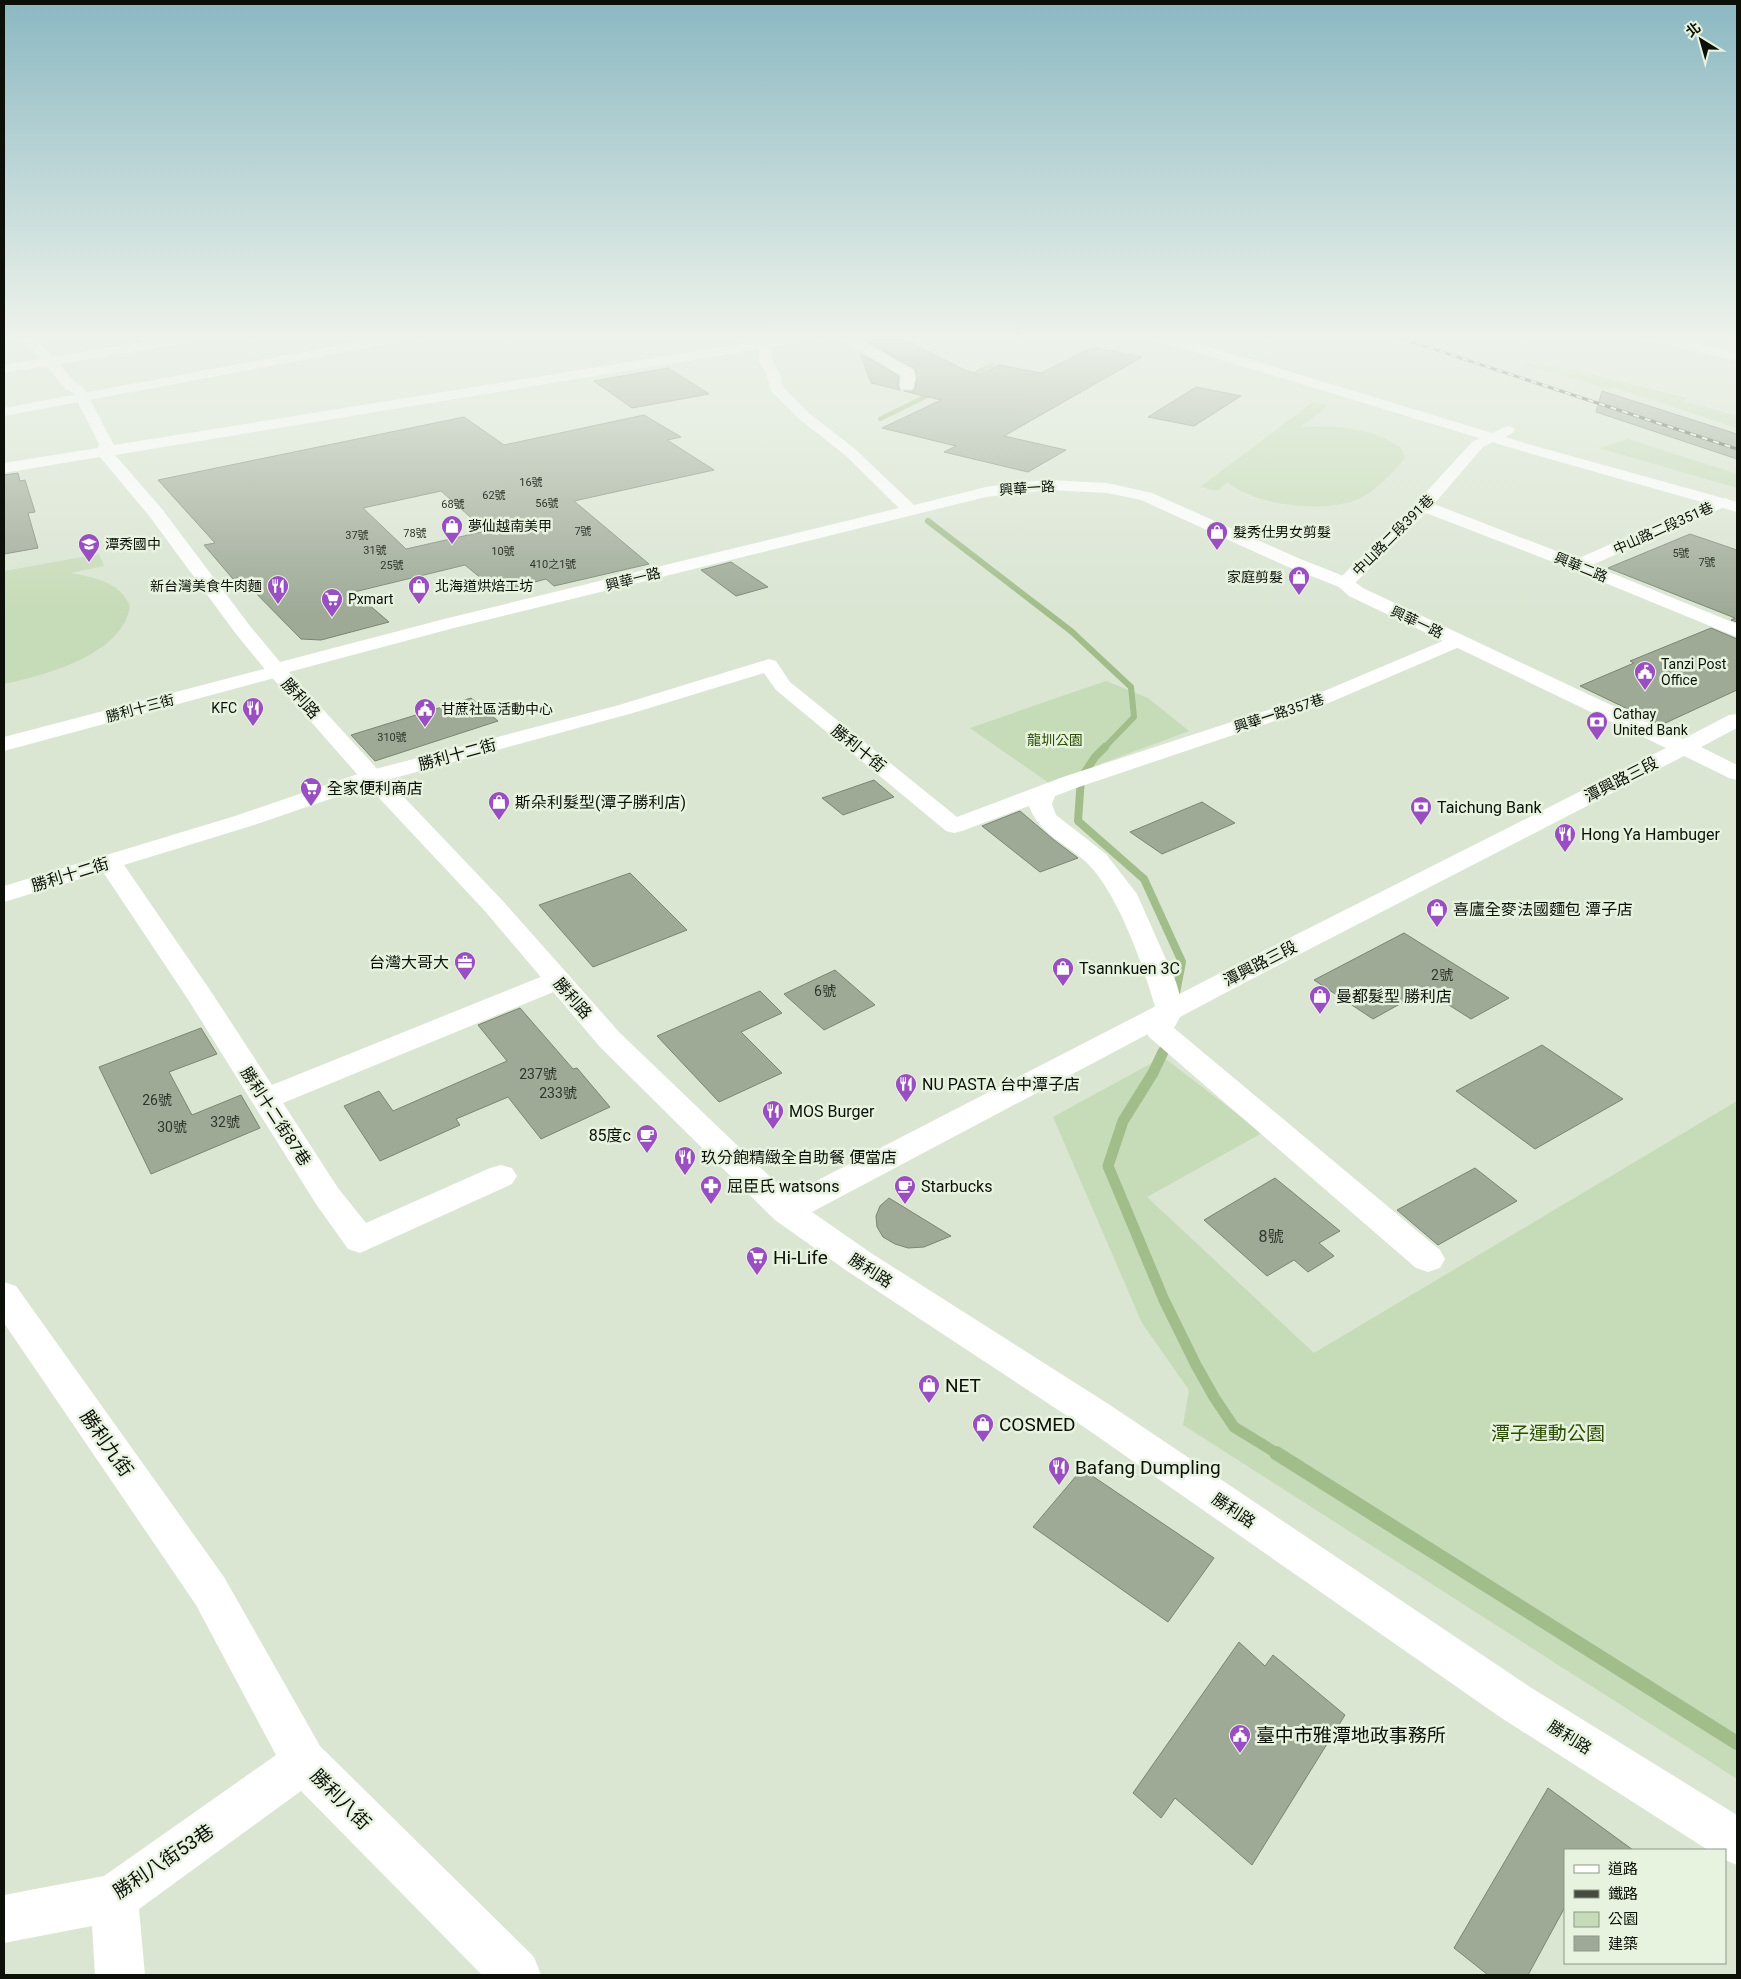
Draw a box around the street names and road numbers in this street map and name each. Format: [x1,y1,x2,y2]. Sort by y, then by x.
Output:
street label: 興華一路 [999,478,1055,498]
street label: 中山路二段391巷 [1349,491,1437,579]
street label: 中山路二段351巷 [1611,499,1715,557]
street label: 興華二路 [1552,549,1610,585]
street label: 興華一路 [604,564,662,594]
street label: 興華一路 [1388,603,1446,641]
street label: 勝利路 [278,674,324,723]
street label: 勝利十三街 [104,691,176,725]
street label: 興華一路357巷 [1232,691,1326,735]
street label: 勝利十街 [828,721,890,776]
street label: 勝利十二街 [416,735,498,774]
street label: 潭興路三段 [1581,753,1661,806]
street label: 勝利十二街 [29,854,111,895]
street label: 潭興路三段 [1220,937,1300,990]
street label: 勝利路 [550,974,596,1023]
street label: 勝利十二街87巷 [237,1063,315,1169]
street label: 勝利路 [845,1249,896,1291]
street label: 勝利九街 [75,1406,138,1481]
street label: 勝利路 [1209,1489,1259,1532]
street label: 勝利路 [1544,1717,1595,1758]
street label: 勝利八街 [306,1764,376,1834]
street label: 勝利八街53巷 [109,1819,218,1903]

